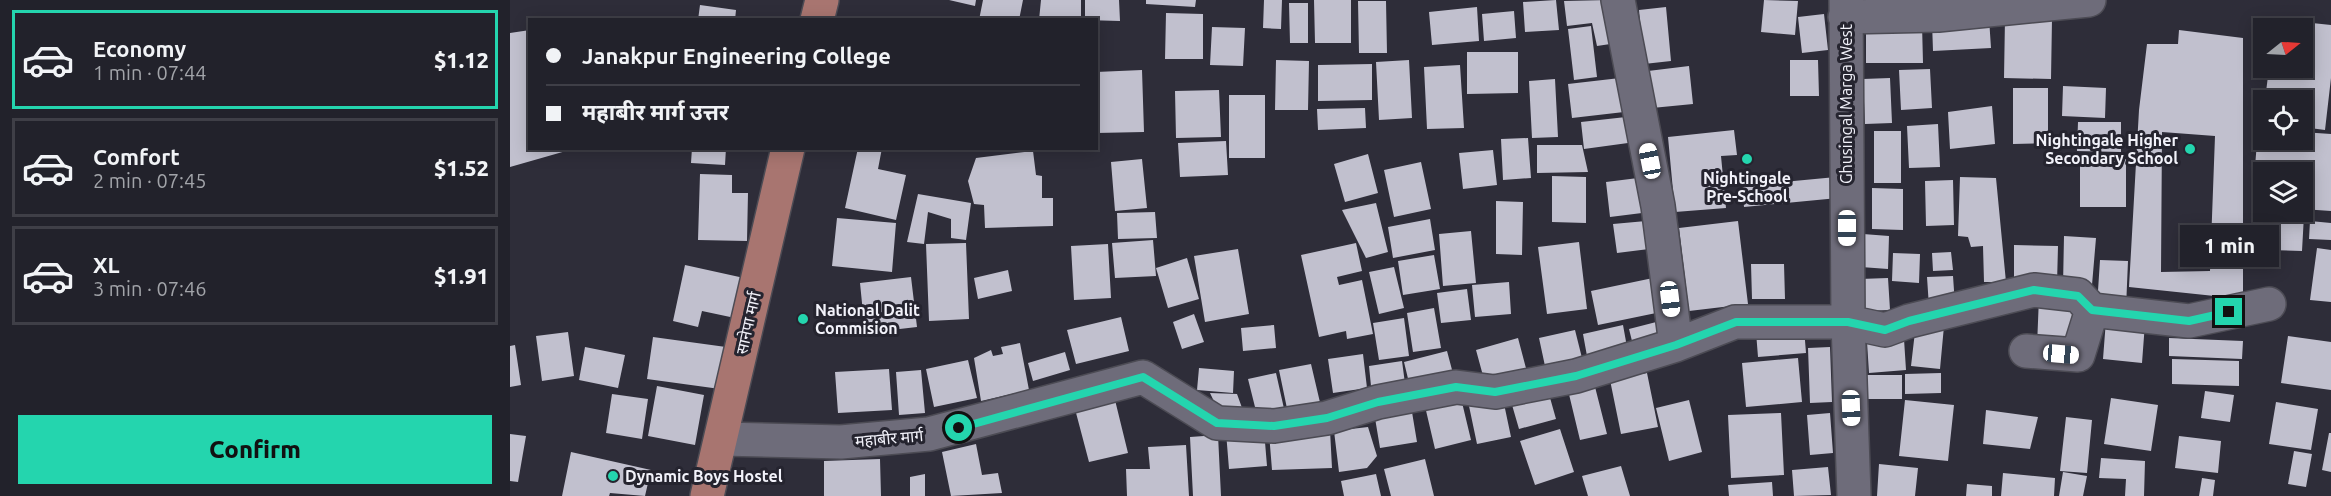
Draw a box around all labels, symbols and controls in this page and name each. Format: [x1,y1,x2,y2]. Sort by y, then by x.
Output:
north arrow [2253,18,2313,78]
map controls [2253,18,2313,222]
street label: Ghusingal Marga West [1837,23,1855,184]
icon: car [21,33,75,87]
text: Economy [93,36,186,61]
text: Janakpur Engineering College [582,43,891,68]
text: $1.12 [434,47,489,72]
text: 1 min · 07:44 [93,61,207,84]
button: locate [2253,90,2313,150]
text: महाबीर मार्ग उत्तर [582,99,729,124]
place label: Nightingale Higher Secondary School [2036,131,2178,167]
icon: car [21,141,75,195]
car [1638,142,1662,180]
marker: Nightingale Higher Secondary School [2183,142,2197,156]
text: Comfort [93,144,180,169]
marker: Nightingale Pre-School [1740,152,1754,166]
text: $1.52 [434,155,489,180]
button: layers [2253,162,2313,222]
text: 2 min · 07:45 [93,169,207,192]
place label: Nightingale Pre-School [1703,169,1791,205]
car [1838,210,1856,246]
callout: 1 min [2180,225,2278,267]
text: 1 min [2204,234,2255,257]
icon: car [21,249,75,303]
text: XL [93,252,120,277]
text: $1.91 [434,263,489,288]
text: 3 min · 07:46 [93,277,207,300]
car [1659,280,1681,318]
street label: सानेपा मार्ग [732,289,764,356]
route end [2215,298,2242,325]
place label: National Dalit Commision [815,301,920,337]
marker: National Dalit Commision [796,312,810,326]
car [2042,343,2080,365]
car [1841,390,1861,426]
route start [945,414,972,441]
button: Confirm [18,415,492,484]
street label: महाबीर मार्ग [854,426,925,450]
place label: Dynamic Boys Hostel [625,467,783,485]
marker: Dynamic Boys Hostel [606,469,620,483]

